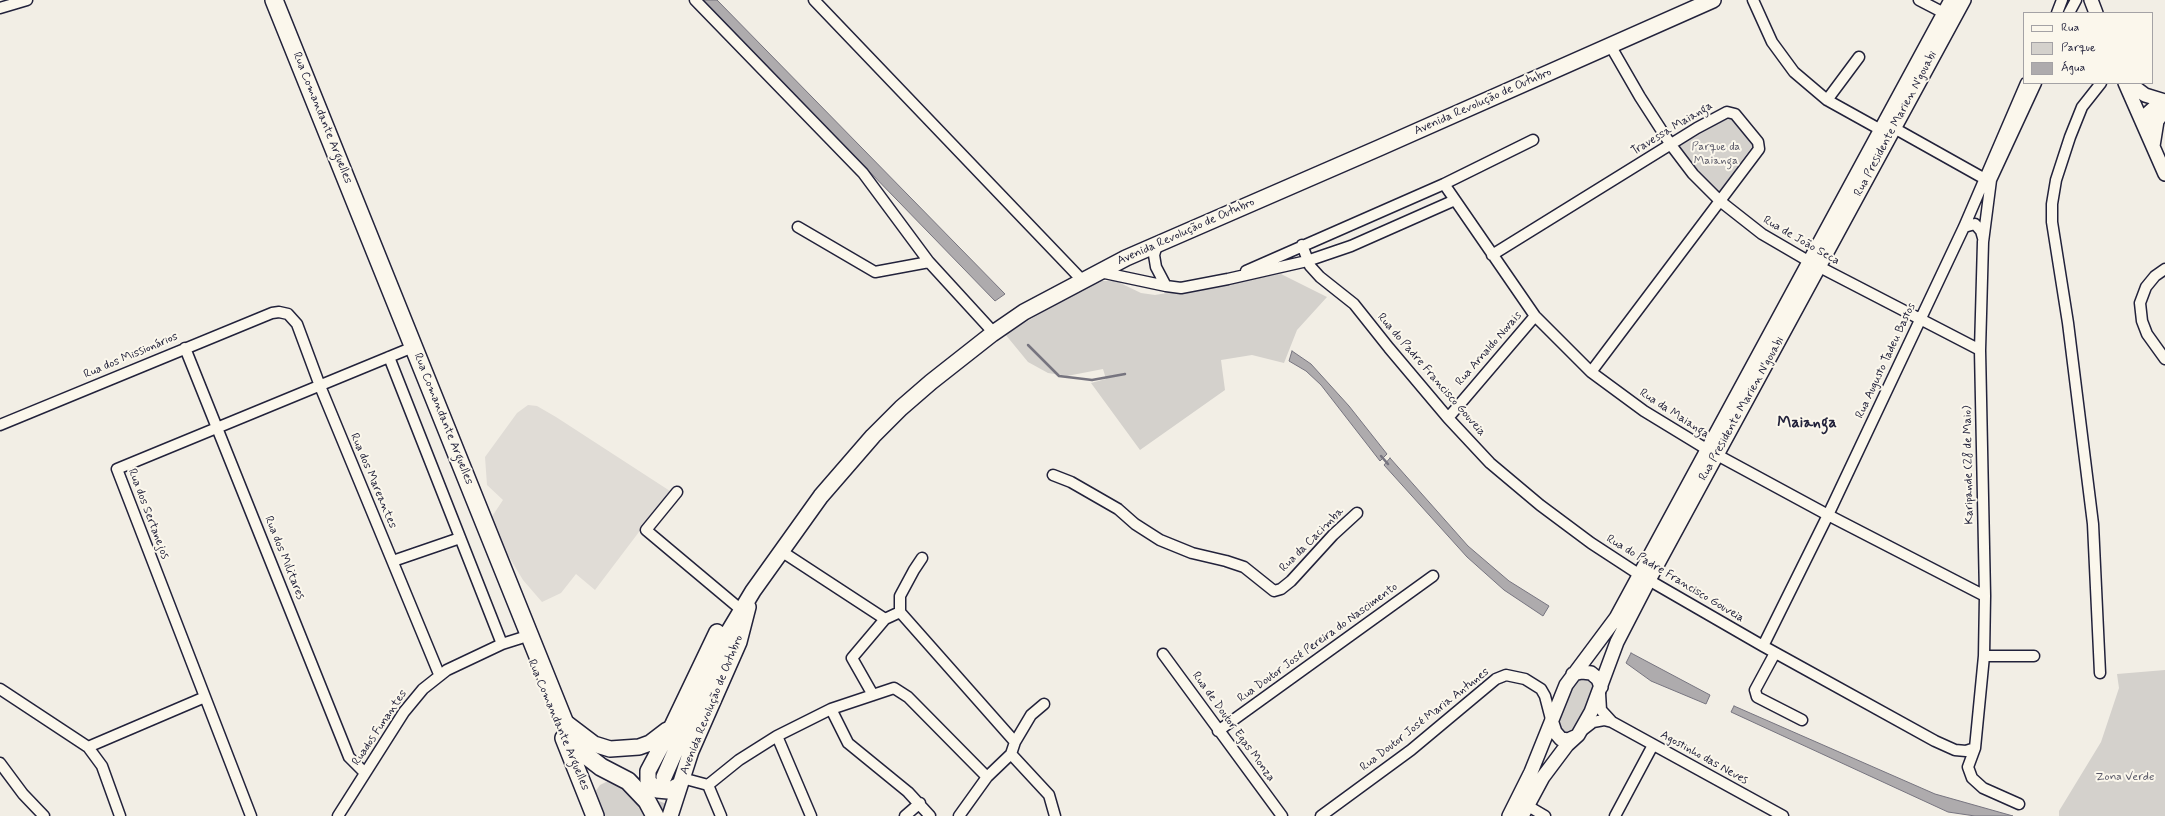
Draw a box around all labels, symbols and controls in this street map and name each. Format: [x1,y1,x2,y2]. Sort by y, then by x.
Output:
legend [2023,12,2153,84]
text: Rua [2061,20,2079,36]
text: Parque [2061,40,2096,56]
street label: Rua Presidente Marien N'gouabi [1851,49,1941,199]
street label: Rua Comandante Arguelles [289,50,355,186]
text: Água [2061,60,2085,76]
street label: Avenida Revolução de Outubro [1412,65,1554,139]
street label: Travessa Maianga [1629,99,1715,159]
park label: Parque da Maianga [1691,140,1741,168]
street label: Avenida Revolução de Outubro [1115,195,1257,269]
street label: Rua de João Seca [1760,213,1842,269]
street label: Rua Augusto Tadeu Bastos [1853,301,1919,421]
street label: Rua Arnaldo Novais [1453,309,1525,389]
street label: Rua do Padre Francisco Gouveia [1374,311,1488,439]
street label: Rua dos Missionários [82,330,180,382]
street label: Rua Presidente Marien N'gouabi [1696,334,1788,484]
street label: Rua Comandante Arguelles [410,351,476,487]
street label: Rua da Maianga [1636,386,1712,442]
street label: Karipande (28 de Maio) [1961,405,1977,525]
district label: Maianga [1777,414,1837,434]
street label: Rua dos Mareantes [346,431,400,531]
street label: Rua dos Sertanejos [124,467,172,561]
street label: Rua da Cacimba [1277,505,1347,575]
street label: Rua dos Militares [261,514,307,602]
street label: Rua do Padre Francisco Gouveia [1603,532,1747,626]
street label: Rua Doutor José Pereira do Nascimento [1235,580,1401,706]
street label: Avenida Revolução de Outubro [677,633,747,777]
street label: Rua Comandante Arguelles [524,657,592,793]
street label: Rua Doutor José Maria Antunes [1358,665,1492,775]
street label: Rua de Doutor Egas Monza [1188,669,1278,785]
street label: Ruados Funantes [349,687,411,769]
street label: Agostinho das Neves [1658,728,1750,788]
park label: Zona Verde [2095,770,2155,784]

